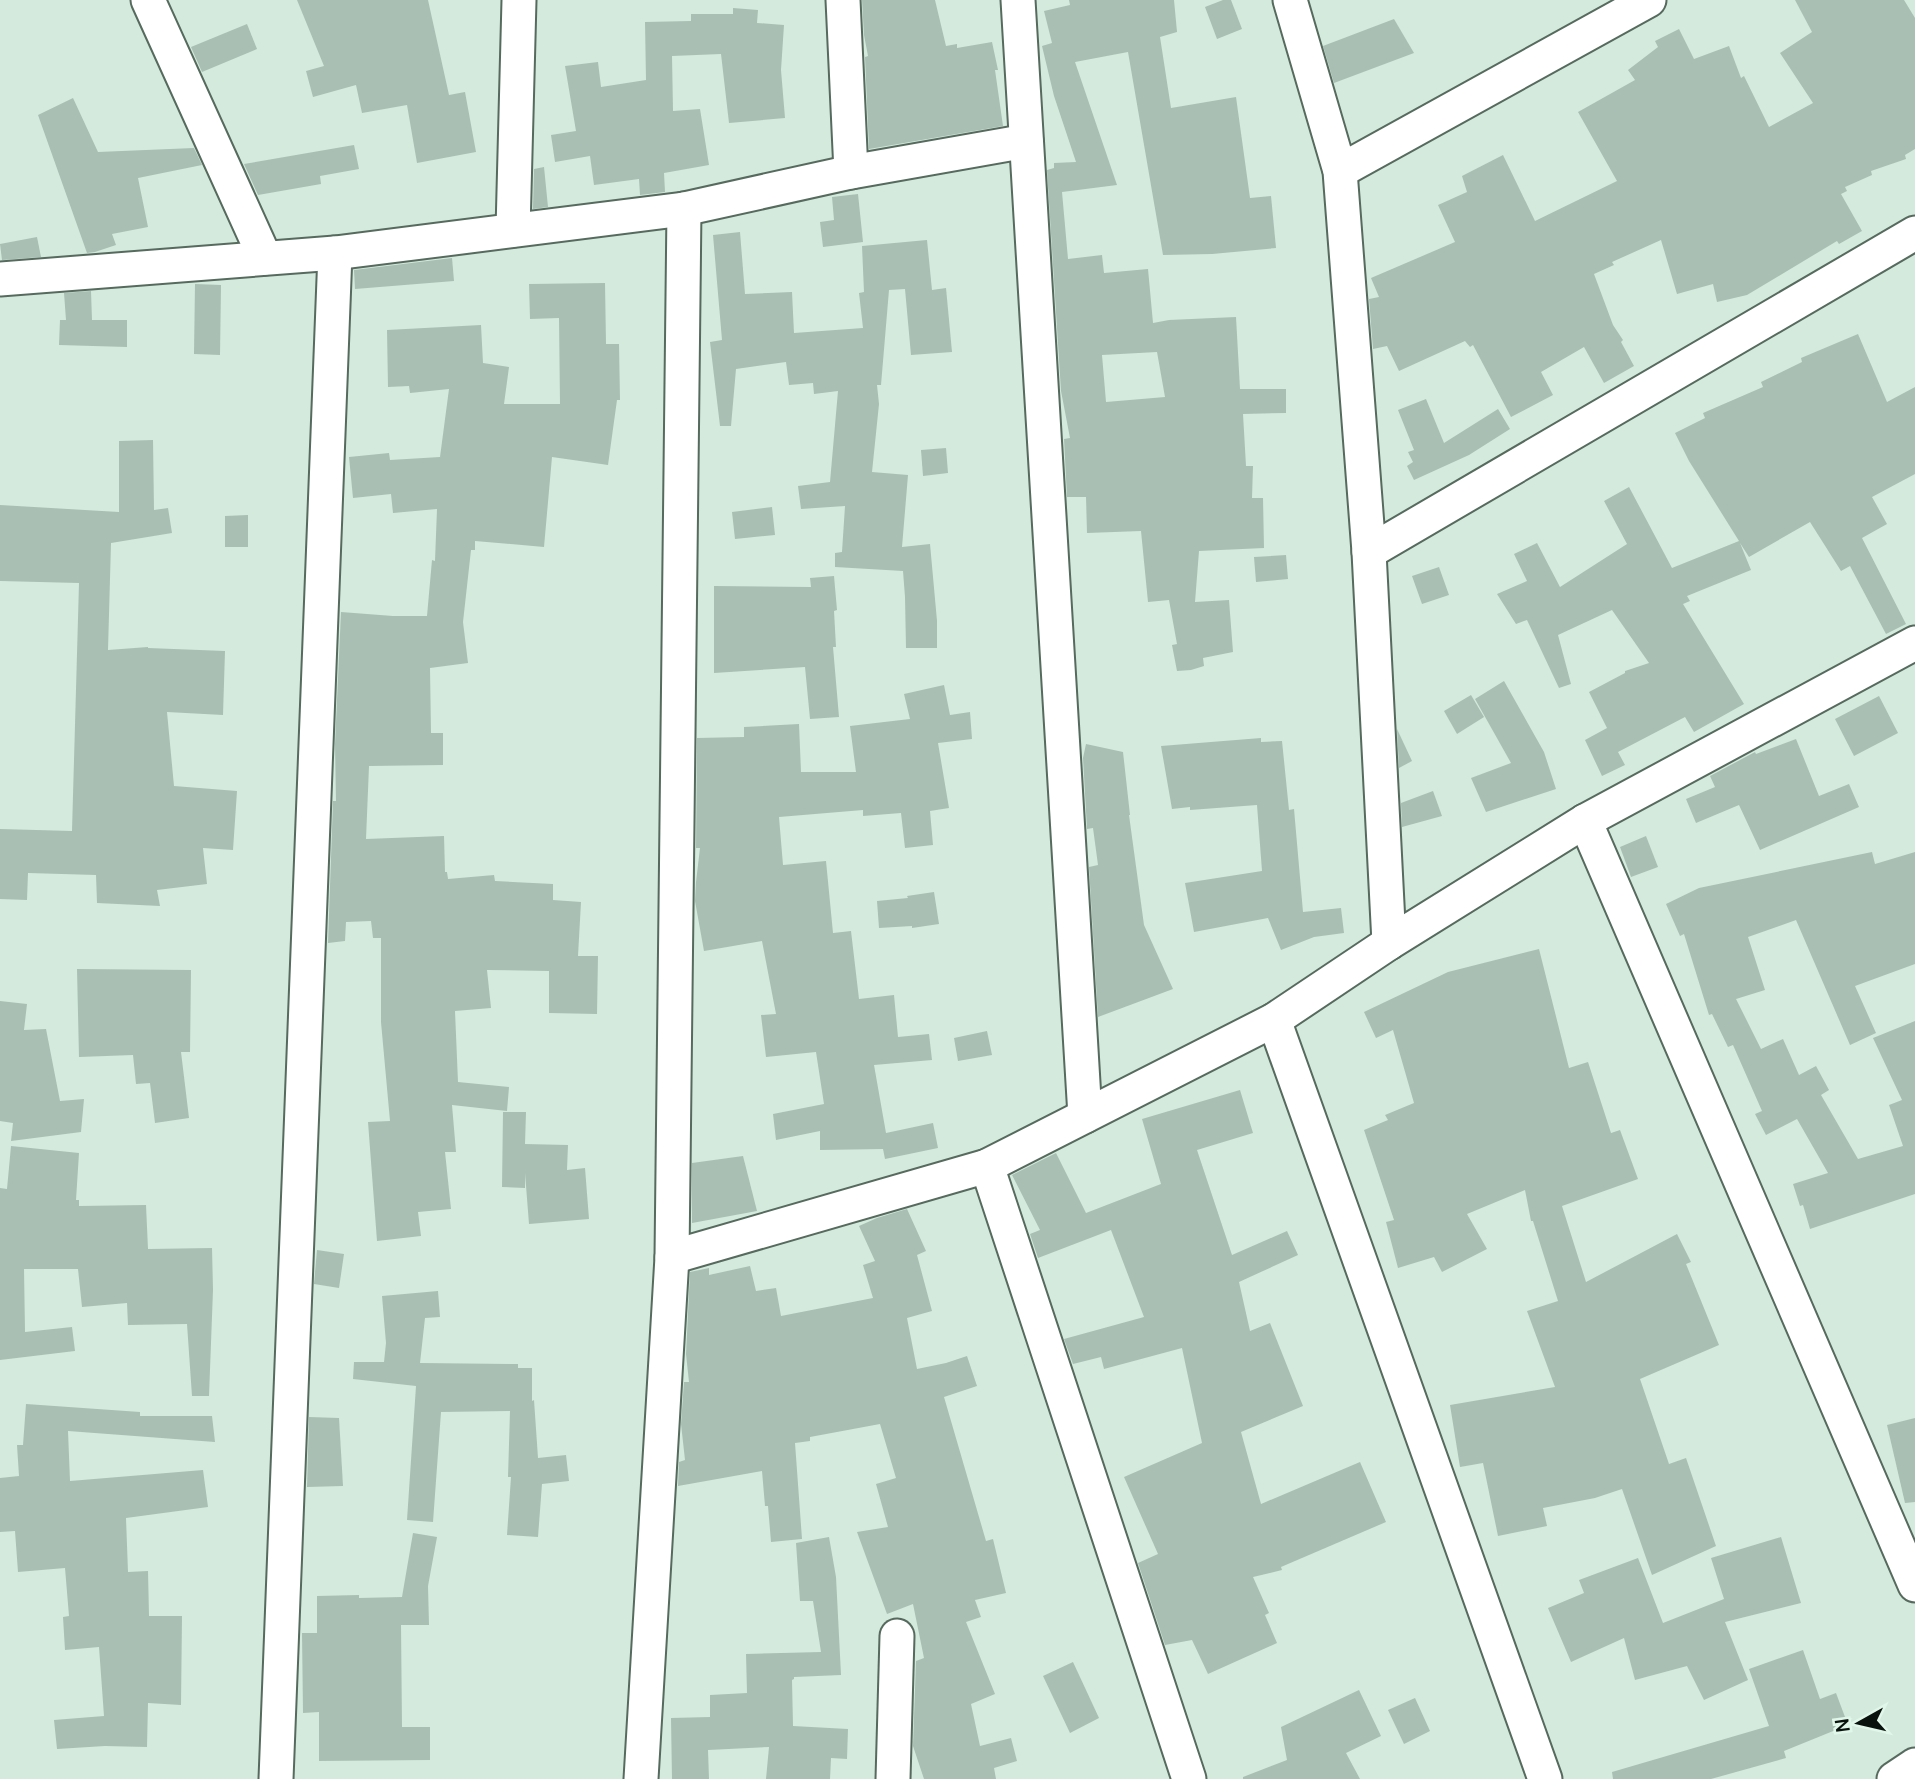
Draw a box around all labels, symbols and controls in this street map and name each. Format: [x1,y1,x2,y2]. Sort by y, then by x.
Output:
north arrow [1824,1688,1894,1758]
text: N [1828,1717,1856,1734]

